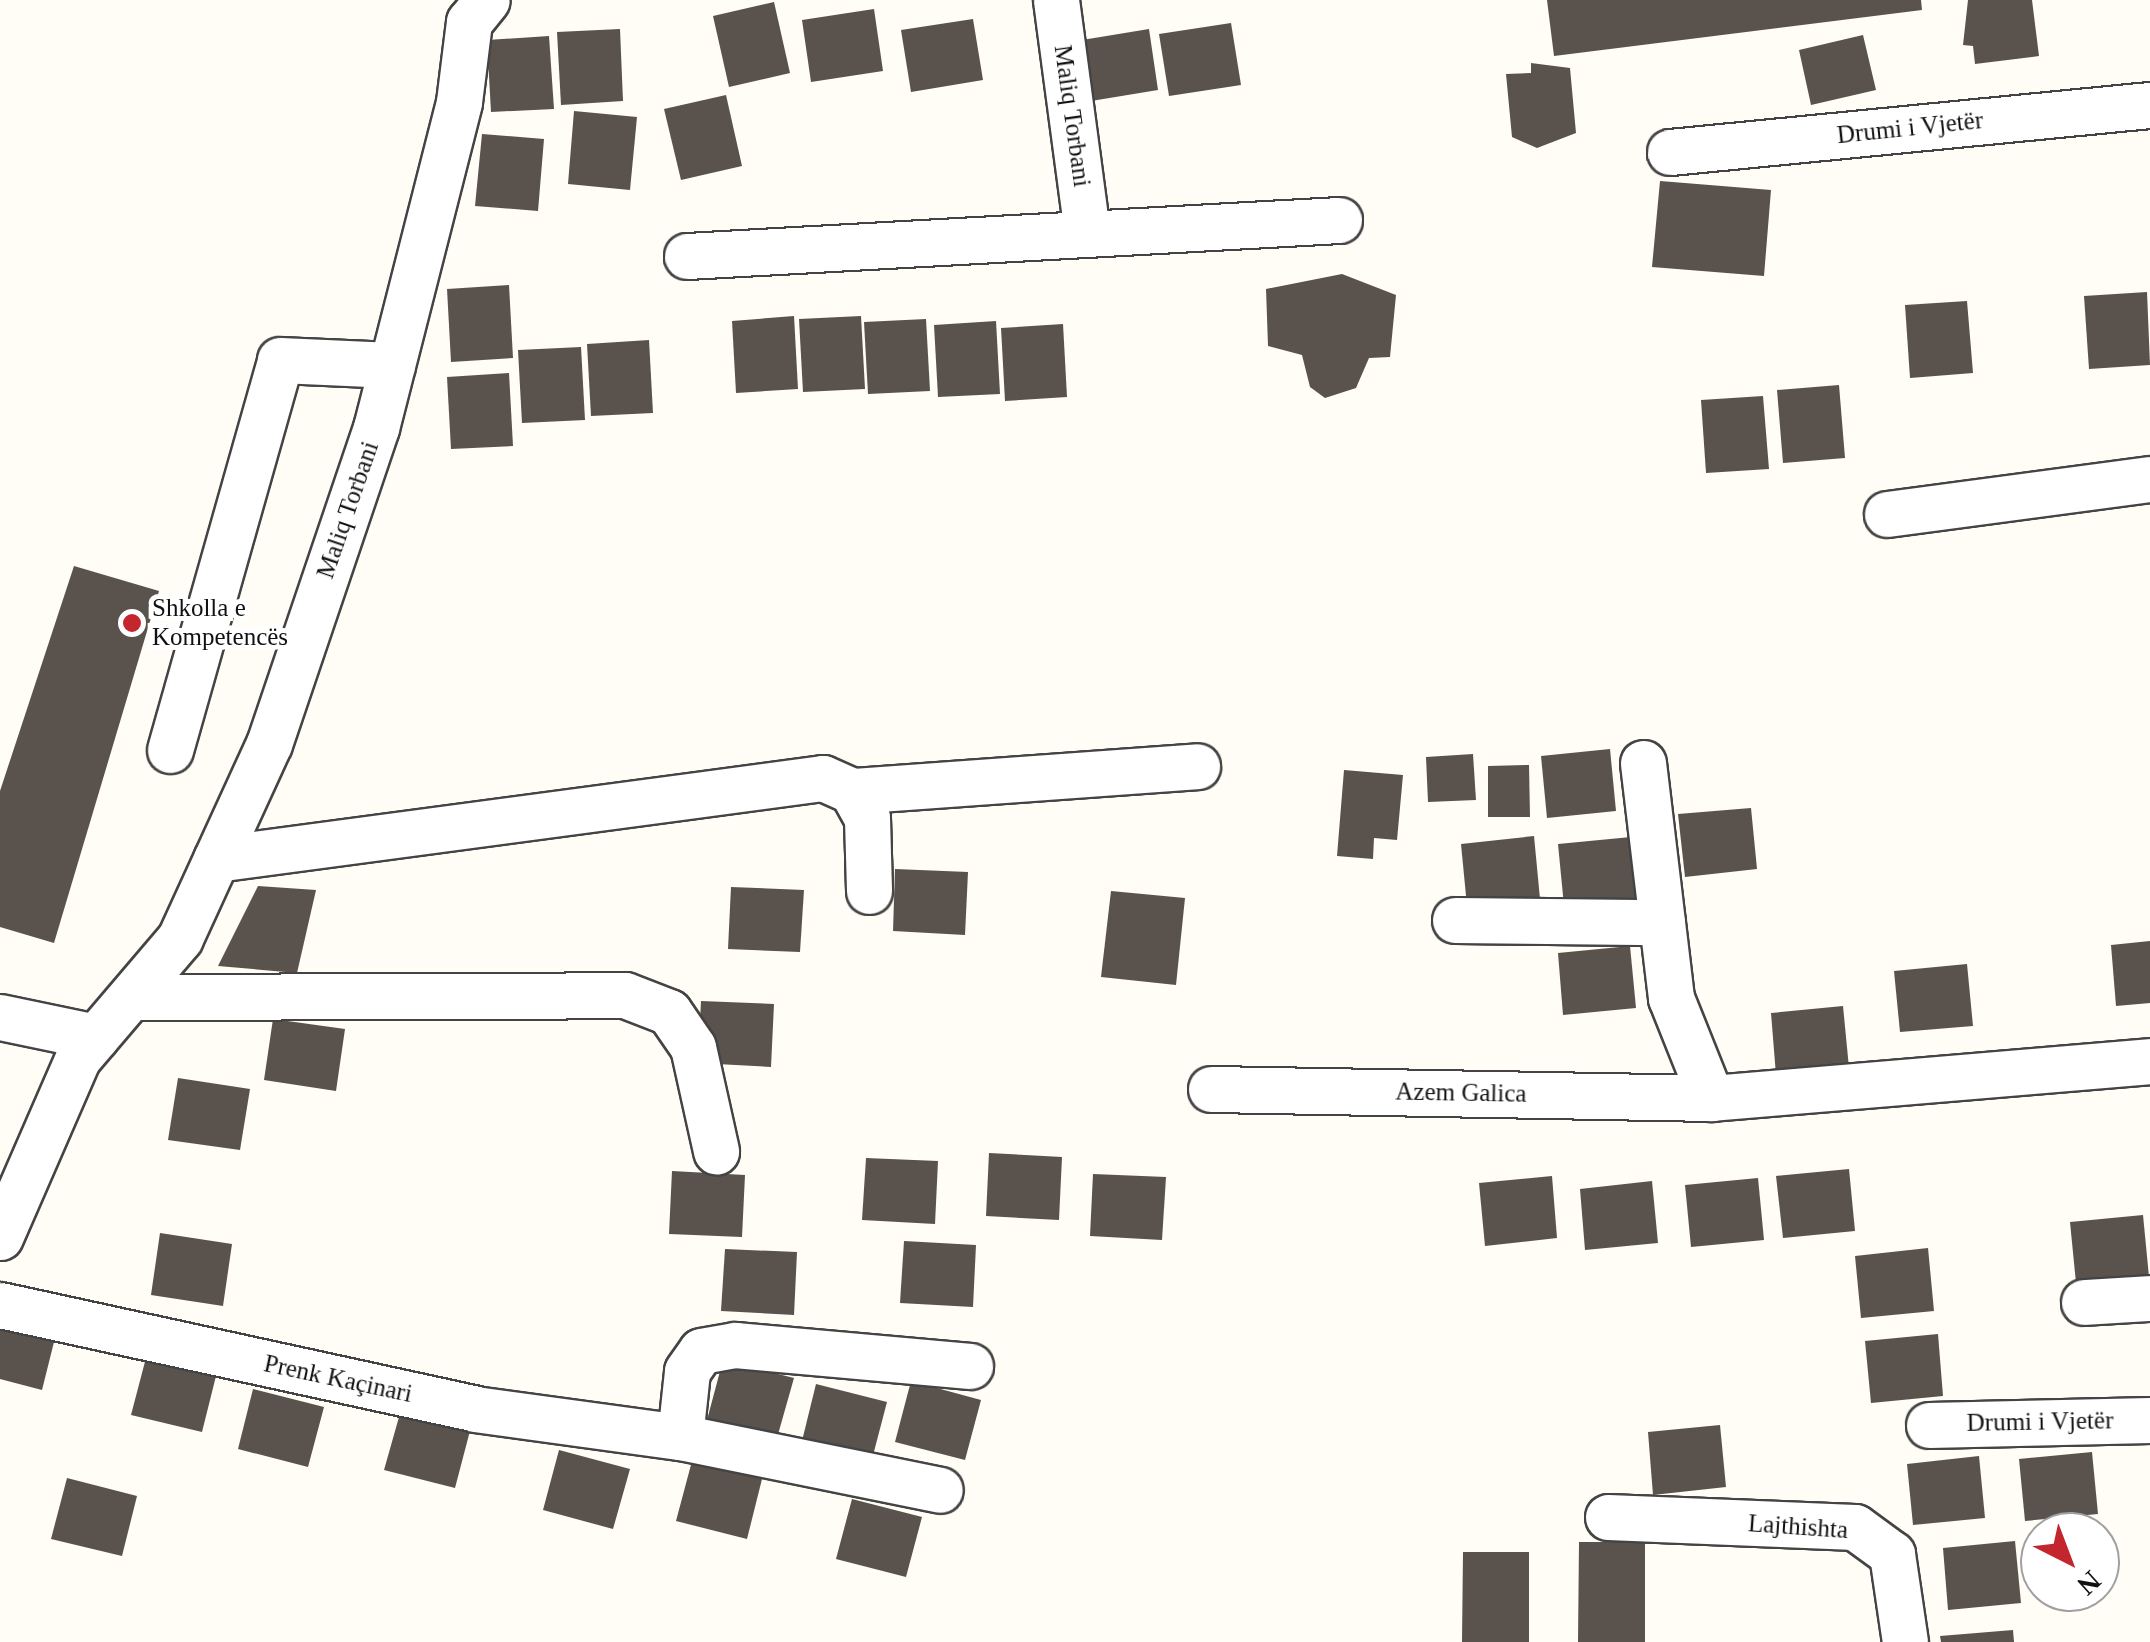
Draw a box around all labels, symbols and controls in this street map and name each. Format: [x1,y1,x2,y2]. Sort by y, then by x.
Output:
street label: Maliq Torbani [1047,43,1097,189]
street label: Drumi i Vjetër [1835,105,1985,151]
street label: Maliq Torbani [310,437,386,583]
place label: Shkolla e Kompetencës [152,594,288,653]
marker: Shkolla e Kompetencës [121,612,143,634]
street label: Azem Galica [1395,1077,1527,1109]
street label: Prenk Kaçinari [261,1349,415,1409]
street label: Drumi i Vjetër [1966,1406,2114,1438]
street label: Lajthishta [1747,1509,1849,1545]
north arrow [2020,1512,2120,1612]
text: N [2071,1565,2107,1601]

